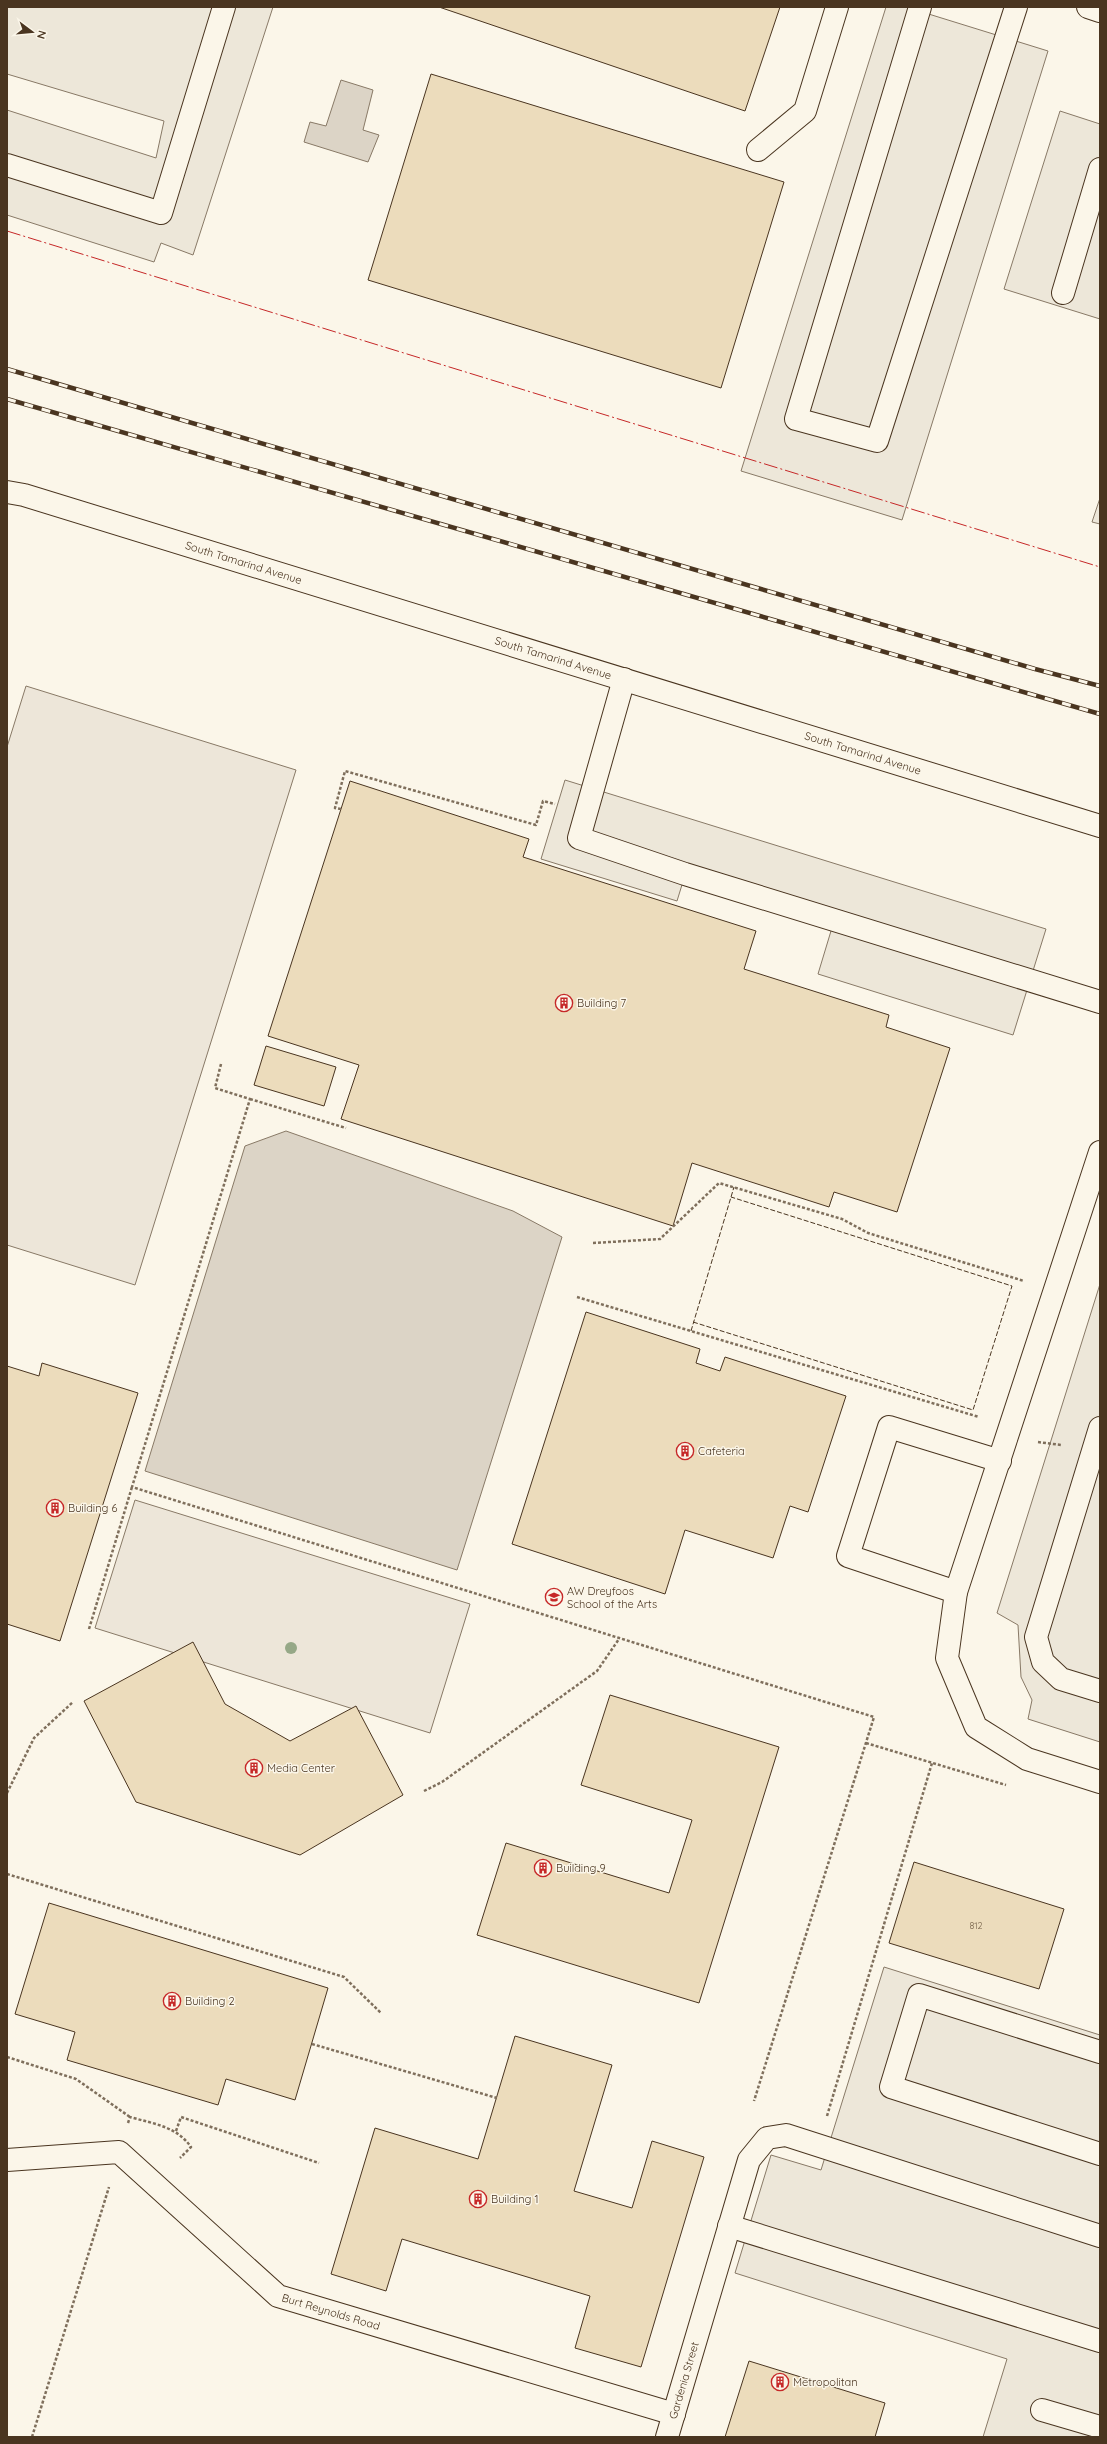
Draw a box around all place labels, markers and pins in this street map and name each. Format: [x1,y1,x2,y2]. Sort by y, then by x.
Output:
building icon: Building 7 [554,993,574,1013]
place label: Building 7 [577,996,626,1010]
building icon: Cafeteria [675,1441,695,1461]
place label: Cafeteria [698,1444,745,1458]
building icon: Building 6 [45,1498,65,1518]
place label: Building 6 [68,1501,117,1515]
place label: AW Dreyfoos School of the Arts [567,1584,657,1611]
school or university icon: AW Dreyfoos School of the Arts [544,1587,564,1607]
building icon: Media Center [244,1758,264,1778]
place label: Media Center [267,1761,336,1775]
building icon: Building 9 [533,1858,553,1878]
place label: Building 9 [556,1861,606,1875]
building icon: Building 2 [162,1991,182,2011]
place label: Building 2 [185,1994,235,2008]
building icon: Building 1 [468,2189,488,2209]
place label: Building 1 [491,2192,539,2206]
building icon: Metropolitan [770,2372,790,2392]
place label: Metropolitan [793,2375,858,2389]

